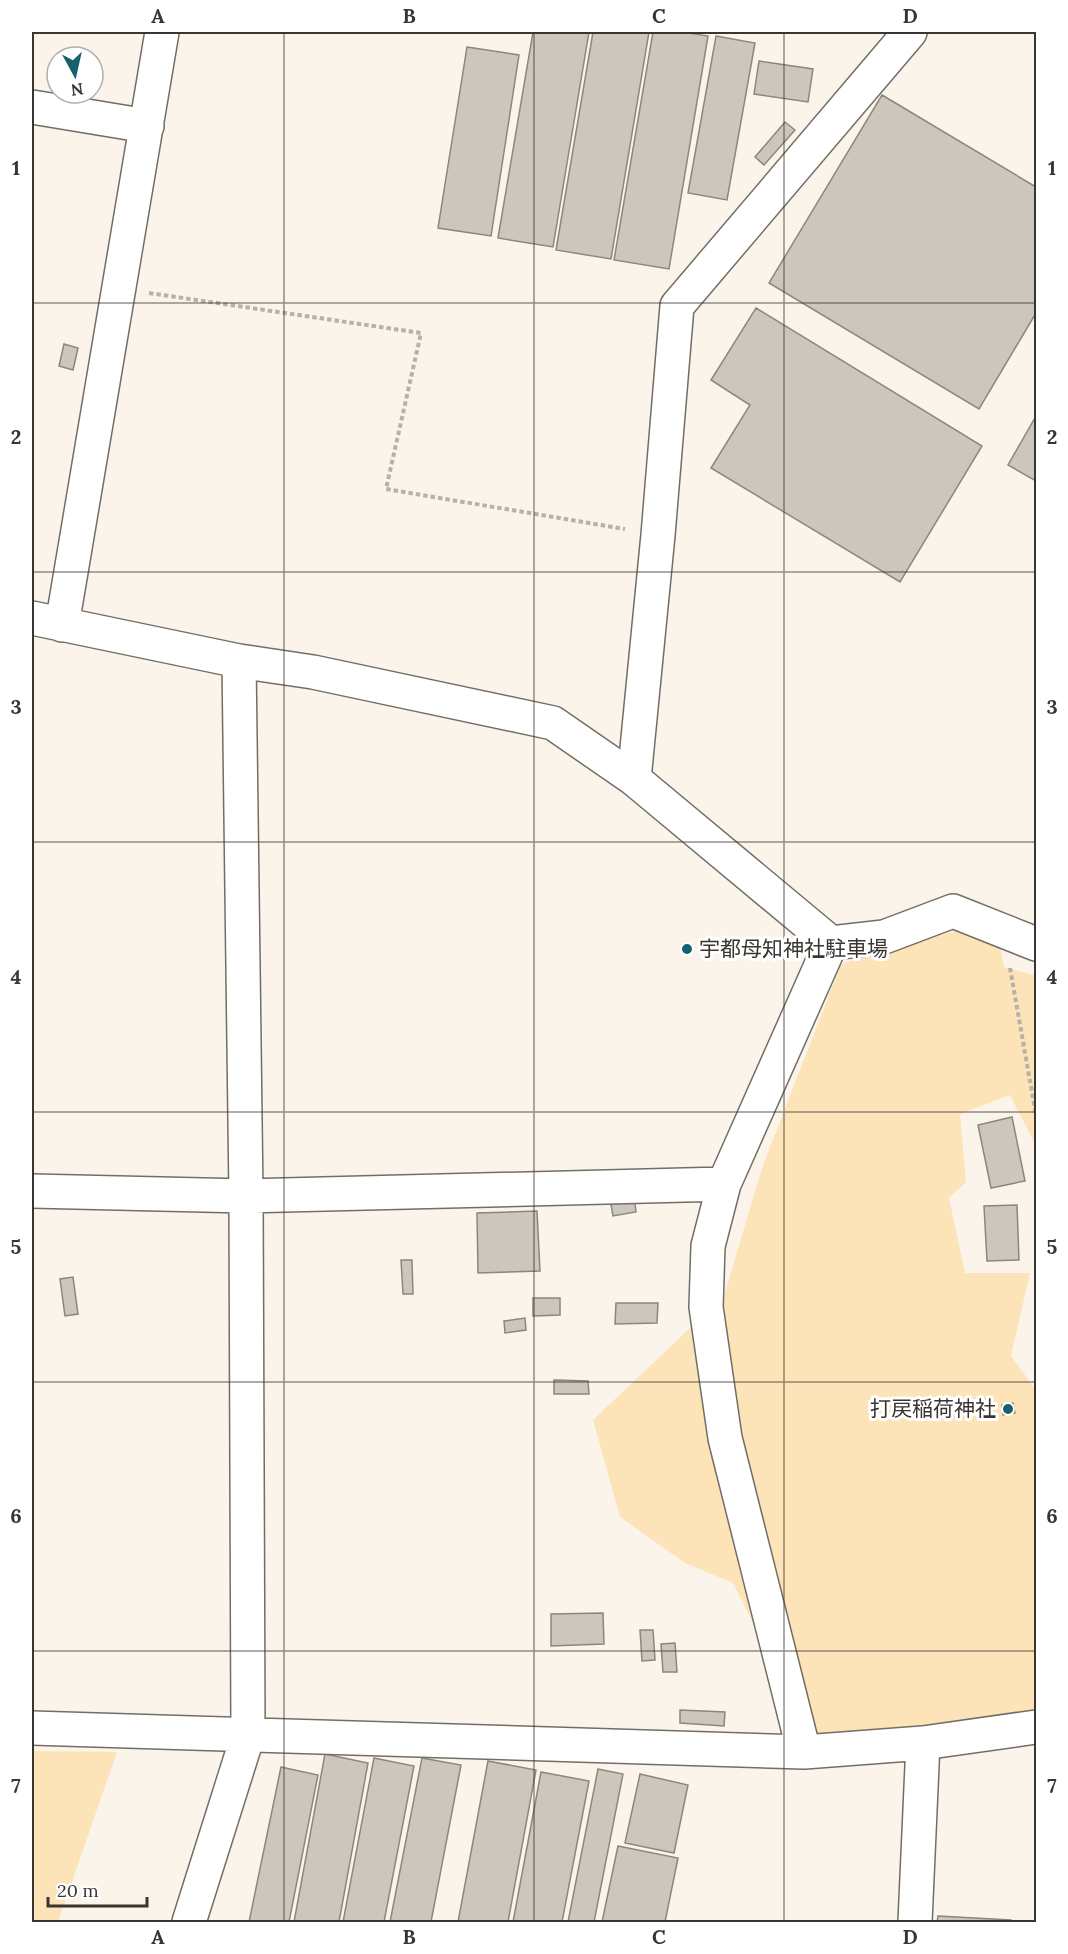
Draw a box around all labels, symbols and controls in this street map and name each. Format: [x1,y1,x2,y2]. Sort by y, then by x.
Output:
text: A [151,3,165,28]
text: B [402,3,416,28]
text: C [652,3,666,28]
text: D [902,3,918,28]
north arrow [45,45,105,105]
text: N [70,79,85,101]
text: 1 [12,155,20,180]
text: 1 [1048,155,1056,180]
text: 2 [11,424,21,449]
text: 2 [1047,424,1057,449]
text: 3 [10,694,22,719]
text: 3 [1046,694,1058,719]
place label: 宇都母知神社駐車場 [699,935,888,962]
marker: 宇都母知神社駐車場 [680,942,694,956]
text: 4 [11,964,22,989]
text: 4 [1047,964,1058,989]
text: 5 [11,1234,22,1259]
text: 5 [1047,1234,1058,1259]
place label: 打戻稲荷神社 [870,1395,996,1422]
marker: 打戻稲荷神社 [1001,1402,1015,1416]
text: 6 [10,1503,22,1528]
text: 6 [1046,1503,1058,1528]
text: 7 [11,1773,21,1798]
text: 7 [1047,1773,1057,1798]
scale bar [48,1870,147,1908]
text: 20 m [57,1879,99,1902]
text: A [151,1924,165,1949]
text: B [402,1924,416,1949]
text: C [652,1924,666,1949]
text: D [902,1924,918,1949]

